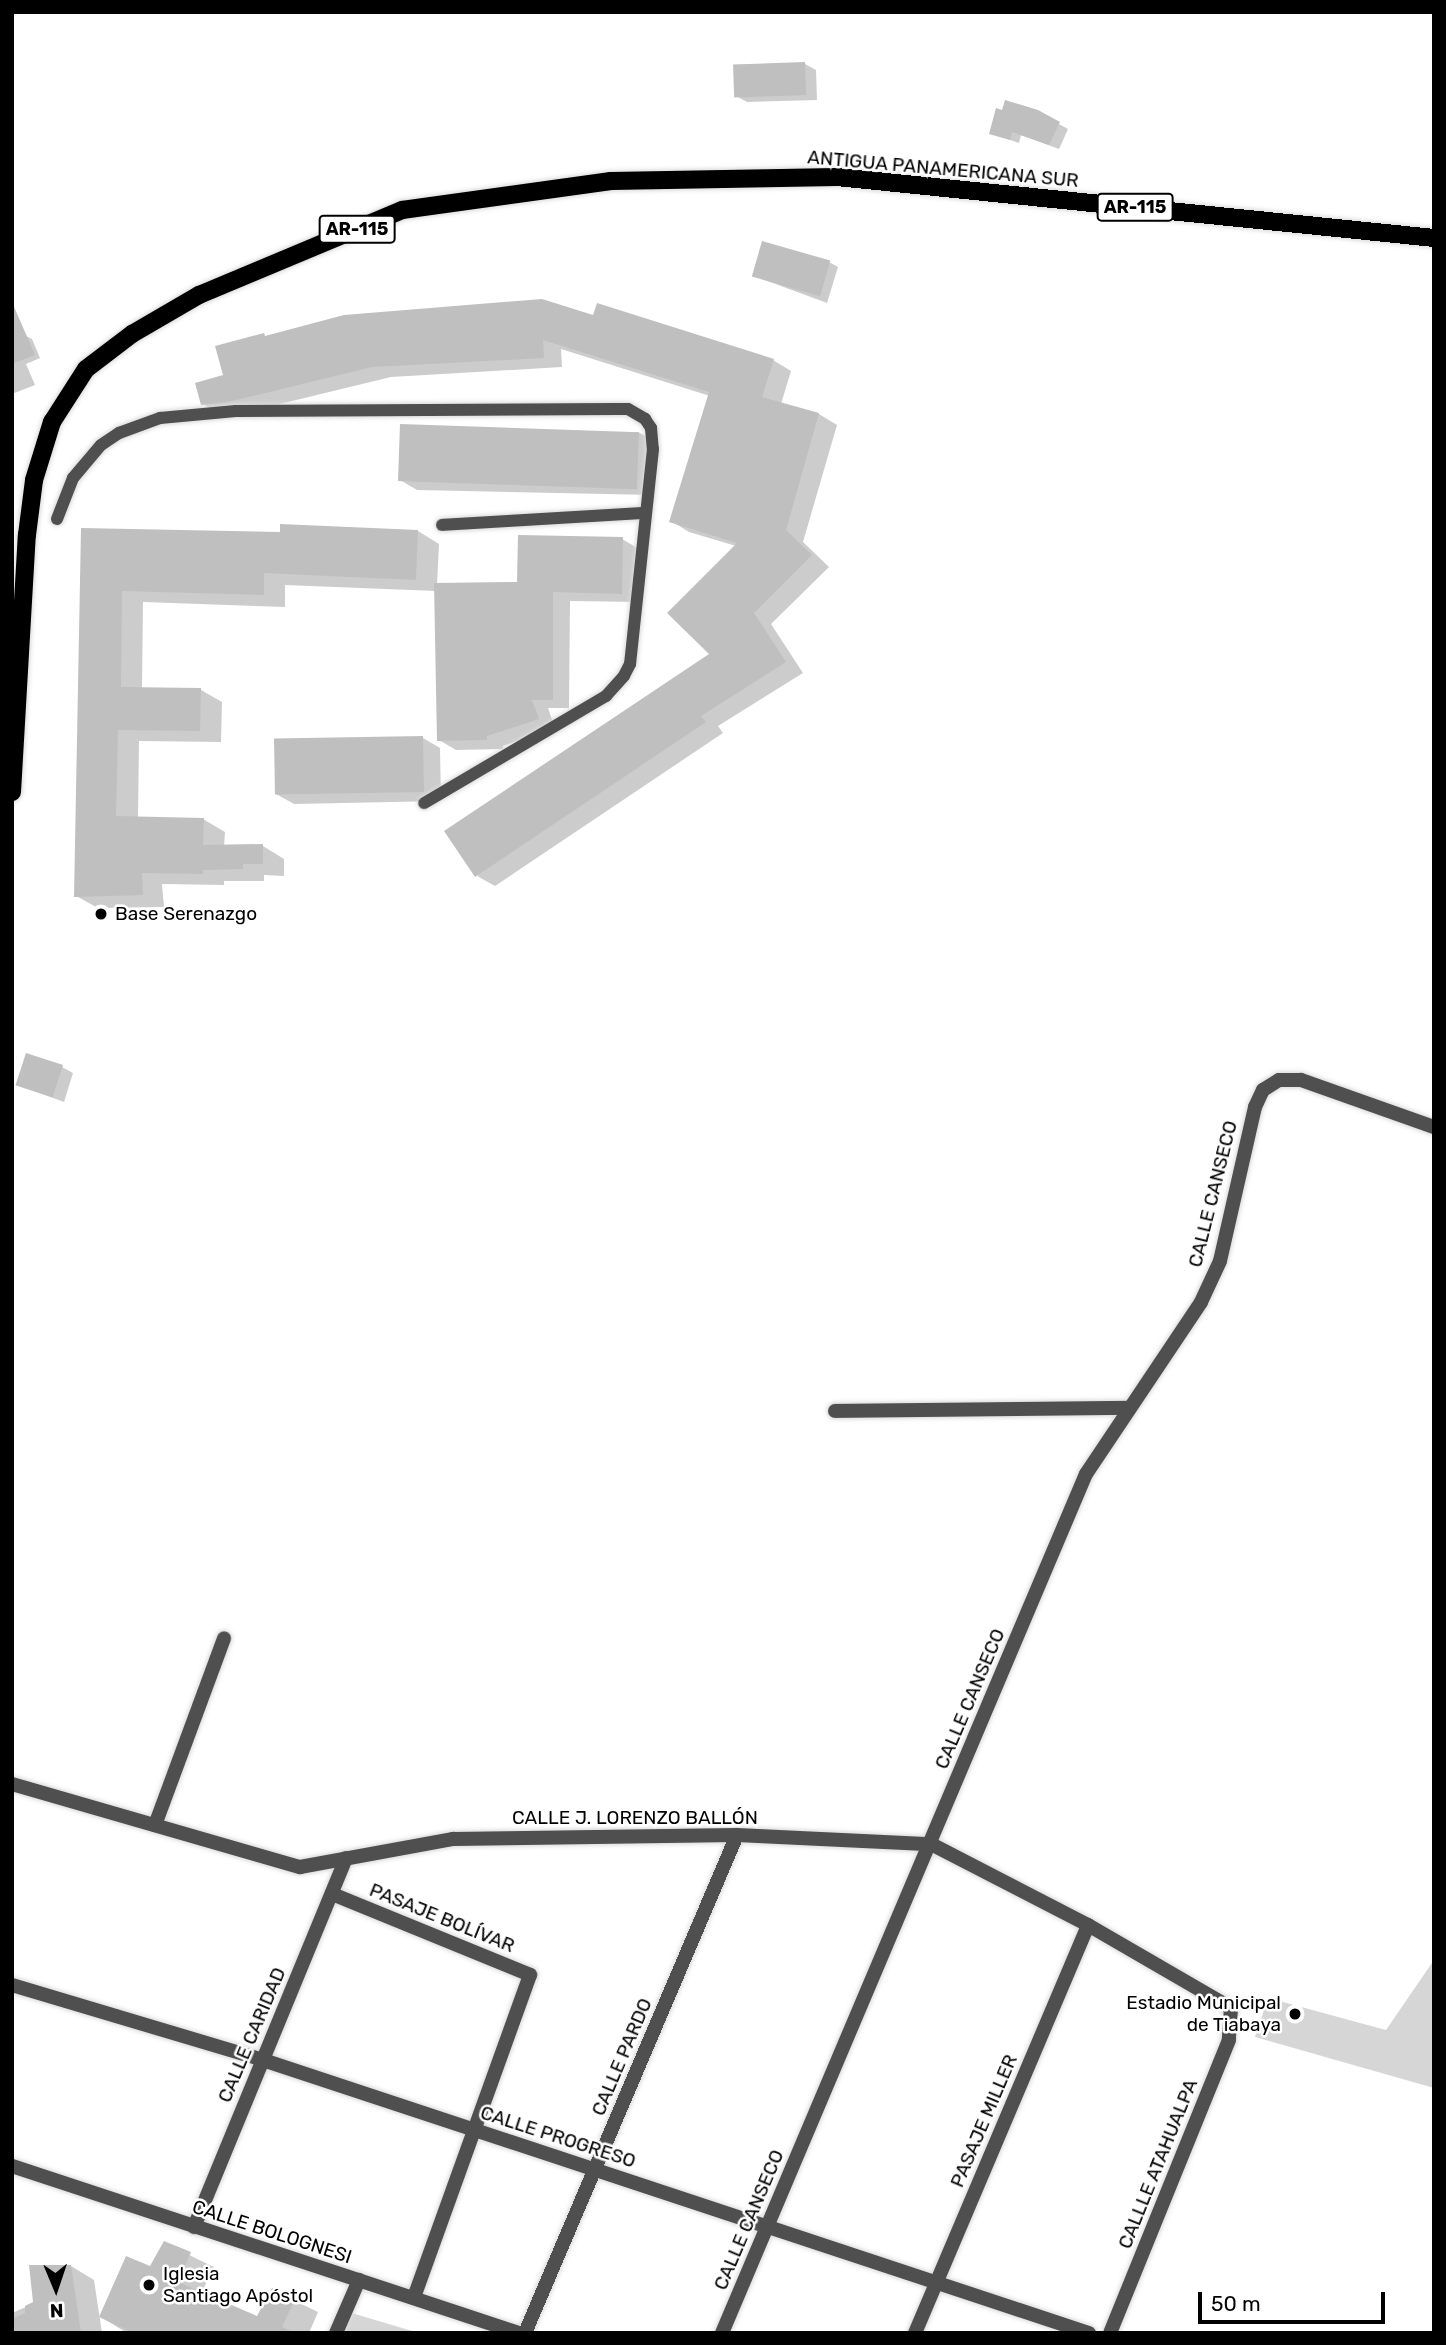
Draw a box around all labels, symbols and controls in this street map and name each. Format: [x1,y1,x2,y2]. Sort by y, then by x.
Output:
street label: ANTIGUA PANAMERICANA SUR [806,146,1080,192]
road number: AR-115 [1096,192,1174,222]
road number: AR-115 [318,214,396,244]
place label: Base Serenazgo [115,903,257,925]
marker: Base Serenazgo [93,906,109,922]
street label: CALLE CANSECO [1184,1118,1242,1270]
street label: CALLE CANSECO [930,1626,1010,1772]
street label: CALLE J. LORENZO BALLÓN [512,1807,758,1829]
street label: PASAJE BOLÍVAR [366,1878,518,1958]
street label: CALLE CARIDAD [213,1964,291,2106]
place label: Estadio Municipal de Tiabaya [1126,1992,1281,2036]
street label: CALLE PARDO [587,1995,657,2119]
marker: Estadio Municipal de Tiabaya [1287,2006,1303,2022]
street label: PASAJE MILLER [946,2051,1022,2191]
street label: CALLLE ATAHUALPA [1113,2076,1203,2252]
street label: CALLE PROGRESO [477,2101,639,2173]
street label: CALLE CANSECO [709,2147,789,2293]
street label: CALLE BOLOGNESI [189,2195,355,2269]
north arrow [21,2254,91,2324]
place label: Iglesia Santiago Apóstol [163,2263,314,2307]
marker: Iglesia Santiago Apóstol [141,2277,157,2293]
scale bar [1201,2278,1388,2322]
text: 50 m [1211,2291,1261,2316]
text: N [50,2299,64,2322]

